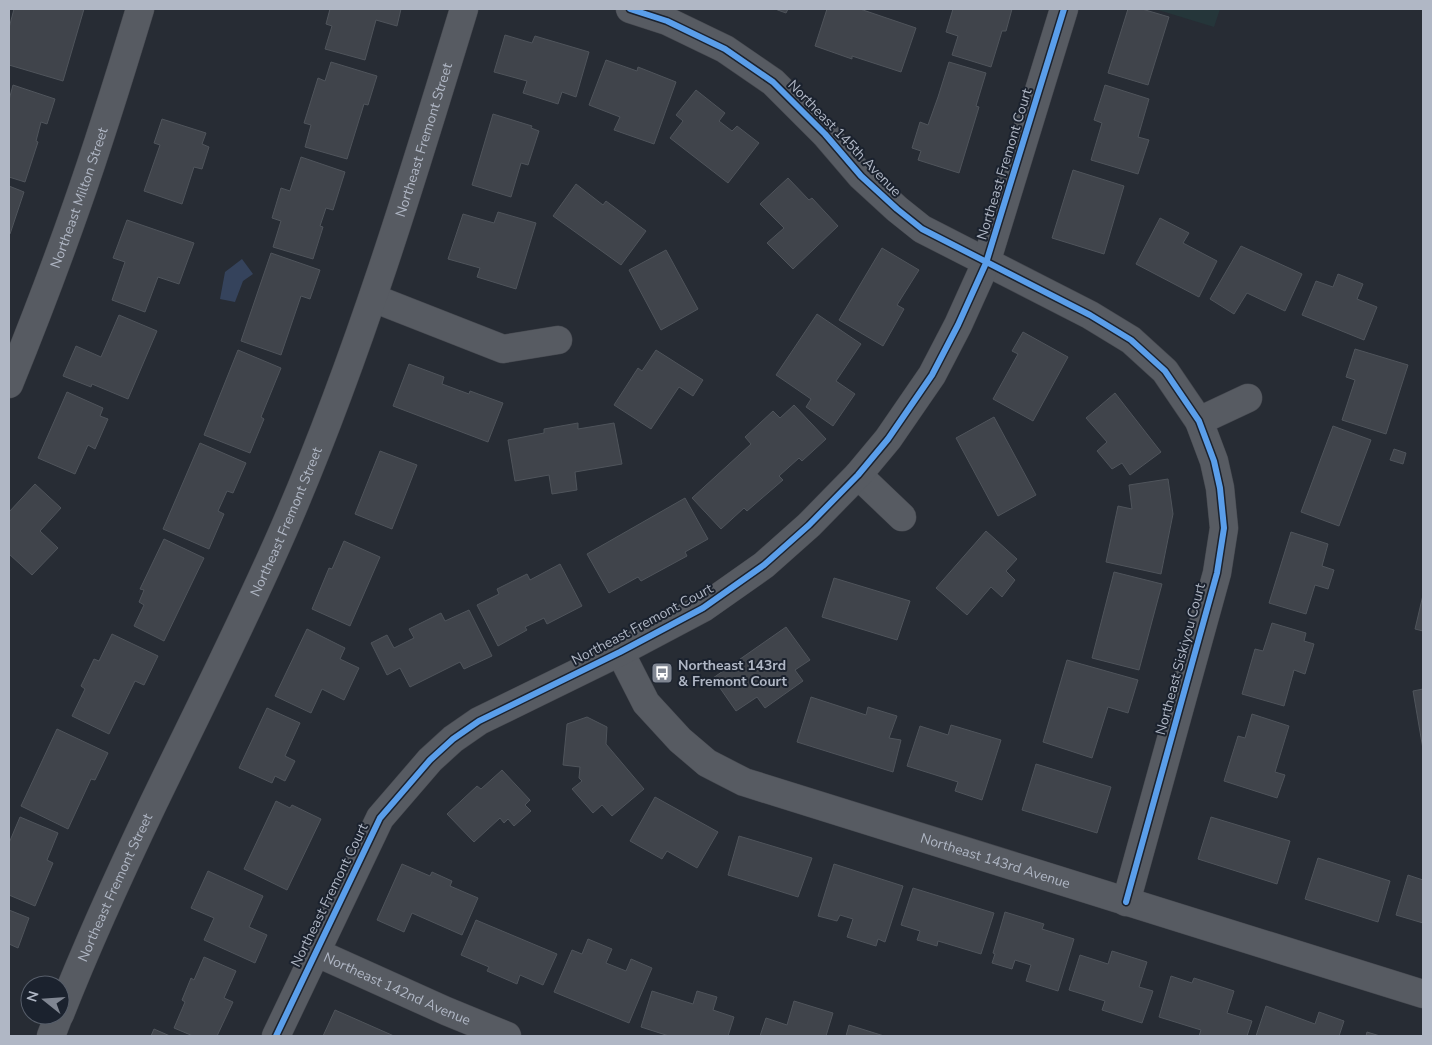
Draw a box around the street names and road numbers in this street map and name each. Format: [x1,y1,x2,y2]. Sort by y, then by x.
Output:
street label: Northeast Fremont Street [391,60,457,220]
street label: Northeast 145th Avenue [784,76,906,201]
street label: Northeast Fremont Court [972,86,1037,242]
street label: Northeast Milton Street [46,125,113,271]
street label: Northeast Fremont Street [246,444,327,600]
street label: Northeast Fremont Court [568,579,716,670]
street label: Northeast Siskiyou Court [1151,581,1210,737]
street label: Northeast Fremont Street [73,810,157,965]
street label: Northeast Fremont Court [286,820,373,970]
street label: Northeast 143rd Avenue [918,829,1073,893]
street label: Northeast 142nd Avenue [320,948,473,1030]

